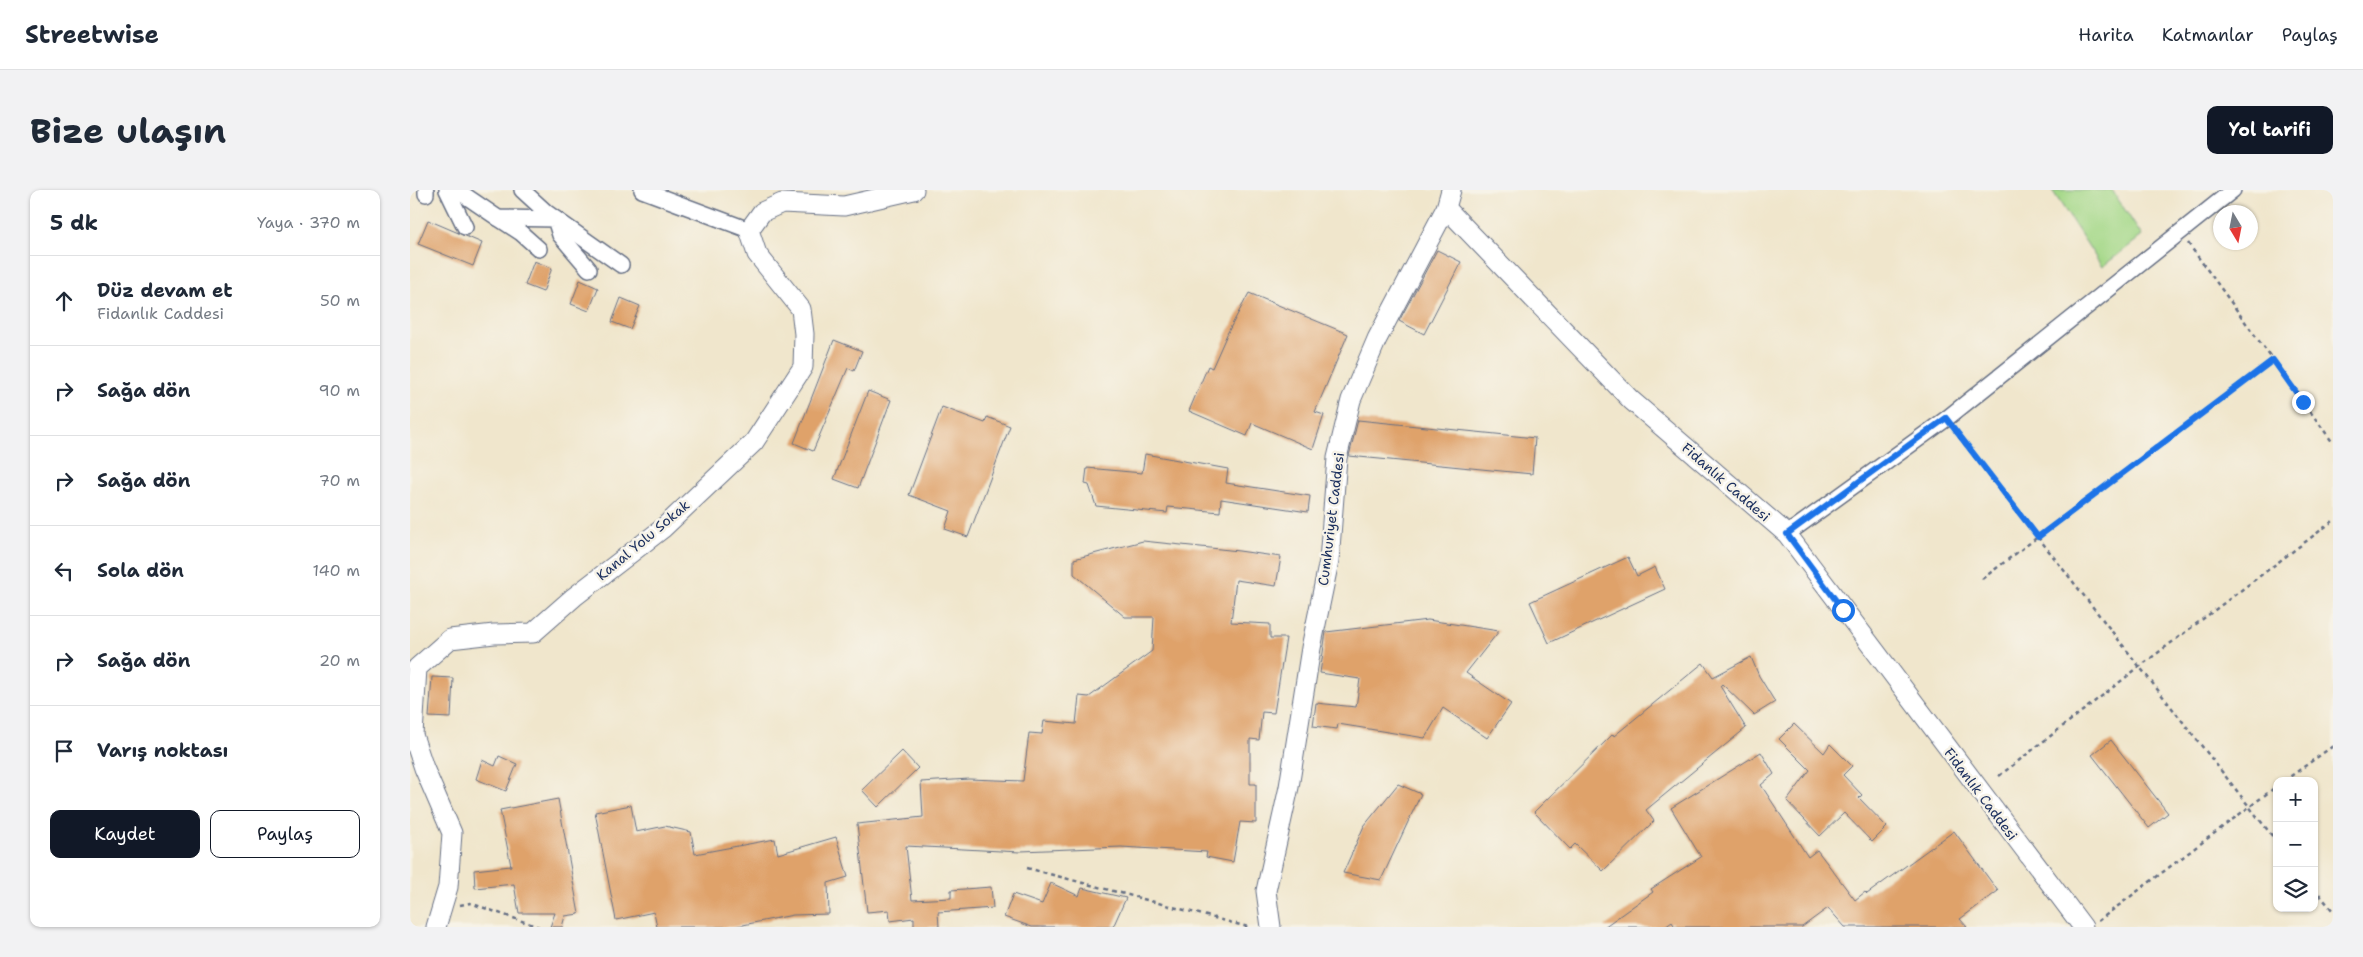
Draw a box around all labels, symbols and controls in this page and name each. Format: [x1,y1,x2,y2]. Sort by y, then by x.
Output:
text: Streetwise [25,19,159,51]
text: Harita [2078,23,2134,47]
text: Katmanlar [2162,23,2254,47]
text: Paylaş [2282,23,2338,47]
button: Yol tarifi [2207,106,2333,154]
text: Bize ulaşın [30,107,226,154]
north arrow [2213,205,2258,250]
text: 5 dk [50,209,98,237]
text: Yaya · 370 m [257,212,360,233]
text: Düz devam et [97,278,233,303]
icon: ahead [50,287,78,315]
text: 50 m [320,290,360,311]
text: Fidanlık Caddesi [97,303,224,324]
icon: right [50,377,78,405]
text: Sağa dön [97,378,190,403]
text: 90 m [319,380,360,401]
route end [2292,391,2315,414]
street label: Fidanlık Caddesi [1678,439,1774,525]
street label: Cumhuriyet Caddesi [1314,451,1348,587]
icon: right [50,467,78,495]
text: Sağa dön [97,468,190,493]
text: 70 m [319,470,360,491]
street label: Kanal Yolu Sokak [593,496,693,584]
icon: left [50,557,78,585]
text: Sola dön [97,558,184,583]
text: 140 m [313,560,360,581]
route start [1832,599,1855,622]
icon: right [50,647,78,675]
text: Sağa dön [97,648,190,673]
text: 20 m [319,650,360,671]
icon: arrive [50,737,78,765]
text: Varış noktası [97,738,228,763]
street label: Fidanlık Caddesi [1940,744,2022,844]
map controls [2273,777,2318,912]
button: + [2273,777,2318,822]
button: Kaydet [50,810,200,858]
button: Paylaş [210,810,360,858]
button: − [2273,822,2318,867]
button: layers [2273,867,2318,912]

